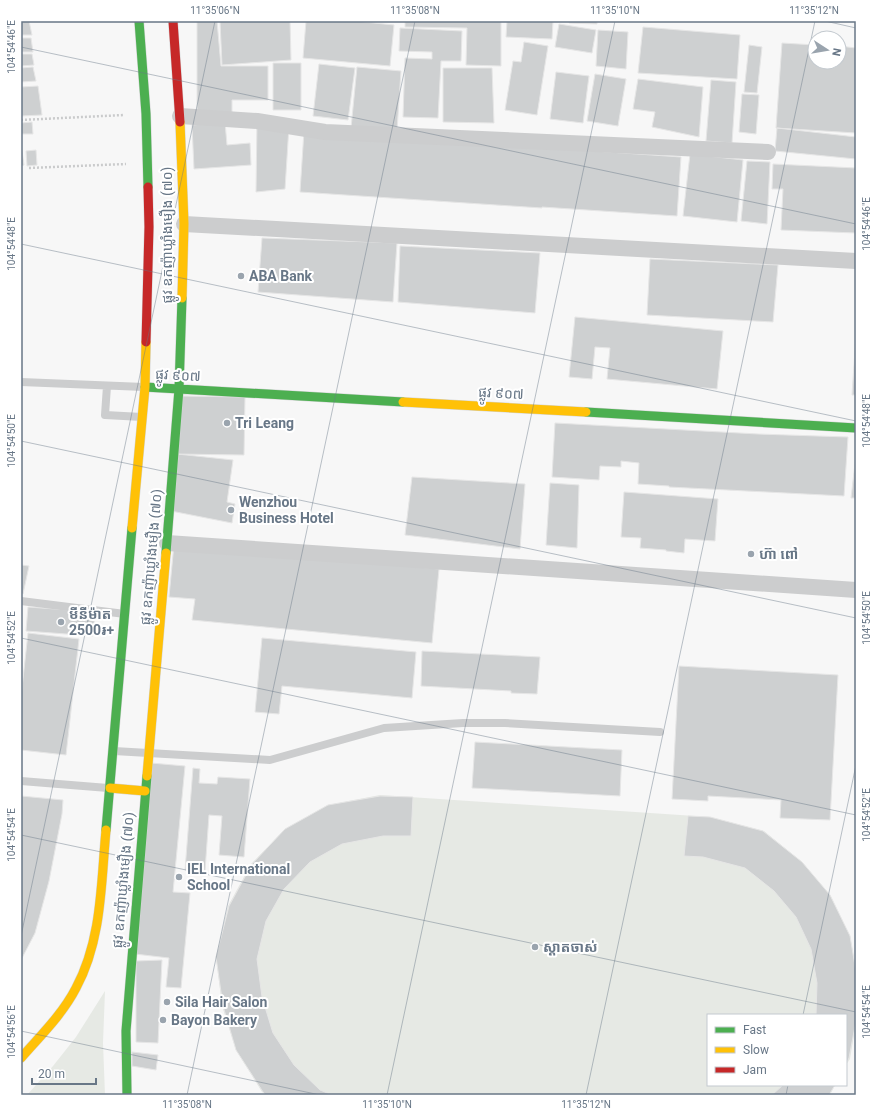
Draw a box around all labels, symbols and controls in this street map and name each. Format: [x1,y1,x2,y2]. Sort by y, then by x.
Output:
text: 11°35'06"N [190,5,240,16]
text: 11°35'08"N [390,5,440,16]
text: 11°35'10"N [590,5,640,16]
text: 11°35'12"N [789,5,839,16]
text: 104°54'46"E [6,20,17,74]
north arrow [807,30,847,70]
text: N [829,47,843,57]
street label: ផ្លូវ ឧកញ៉ាឃ្លាំងមឿង (៧០) [158,167,179,303]
text: 104°54'46"E [861,197,872,251]
text: 104°54'48"E [6,217,17,271]
place label: ABA Bank [249,268,313,284]
marker: ABA Bank [236,271,246,281]
street label: ផ្លូវ ៩០៧ [155,366,201,388]
street label: ផ្លូវ ៩០៧ [478,384,524,406]
text: 104°54'48"E [861,394,872,448]
text: 104°54'50"E [6,414,17,468]
place label: Tri Leang [235,415,294,431]
marker: Tri Leang [222,418,232,428]
street label: ផ្លូវ ឧកញ៉ាឃ្លាំងមឿង (៧០) [136,488,169,626]
place label: Wenzhou Business Hotel [239,494,334,526]
marker: Wenzhou Business Hotel [226,505,236,515]
place label: ហ៊ា ពៅ [759,546,798,562]
marker: ហ៊ា ពៅ [746,549,756,559]
text: 104°54'50"E [861,591,872,645]
place label: មីនីម៉ាត 2500៛+ [69,606,114,638]
text: 104°54'52"E [6,611,17,665]
marker: មីនីម៉ាត 2500៛+ [56,617,66,627]
text: 104°54'52"E [861,788,872,842]
text: 104°54'54"E [6,808,17,862]
street label: ផ្លូវ ឧកញ៉ាឃ្លាំងមឿង (៧០) [108,811,141,949]
place label: IEL International School [187,861,290,893]
marker: IEL International School [174,872,184,882]
place label: ស្ដាតចាស់ [543,939,598,956]
marker: ស្ដាតចាស់ [530,942,540,952]
text: 104°54'54"E [861,985,872,1039]
place label: Sila Hair Salon [175,994,267,1010]
marker: Sila Hair Salon [162,997,172,1007]
text: 104°54'56"E [6,1005,17,1059]
place label: Bayon Bakery [171,1012,258,1028]
legend [707,1014,847,1086]
marker: Bayon Bakery [158,1015,168,1025]
text: Fast [743,1023,766,1037]
text: Slow [743,1043,769,1057]
scale bar [32,1060,96,1086]
text: Jam [743,1063,767,1077]
text: 20 m [38,1067,65,1081]
text: 11°35'08"N [162,1099,212,1110]
text: 11°35'10"N [362,1099,412,1110]
text: 11°35'12"N [561,1099,611,1110]

